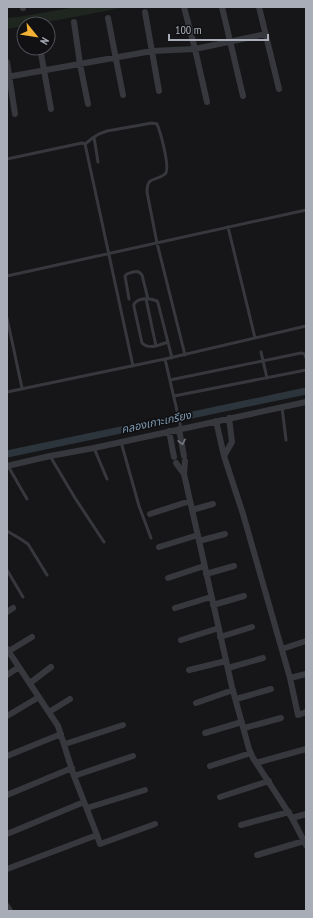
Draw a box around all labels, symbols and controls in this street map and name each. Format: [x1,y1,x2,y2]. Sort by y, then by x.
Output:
north arrow [16,16,56,56]
scale bar [169,16,268,42]
text: 100 m [175,22,202,37]
text: N [37,35,52,47]
water label: คลองเกาะเกรียง [120,408,193,436]
one-way arrow [177,439,185,445]

